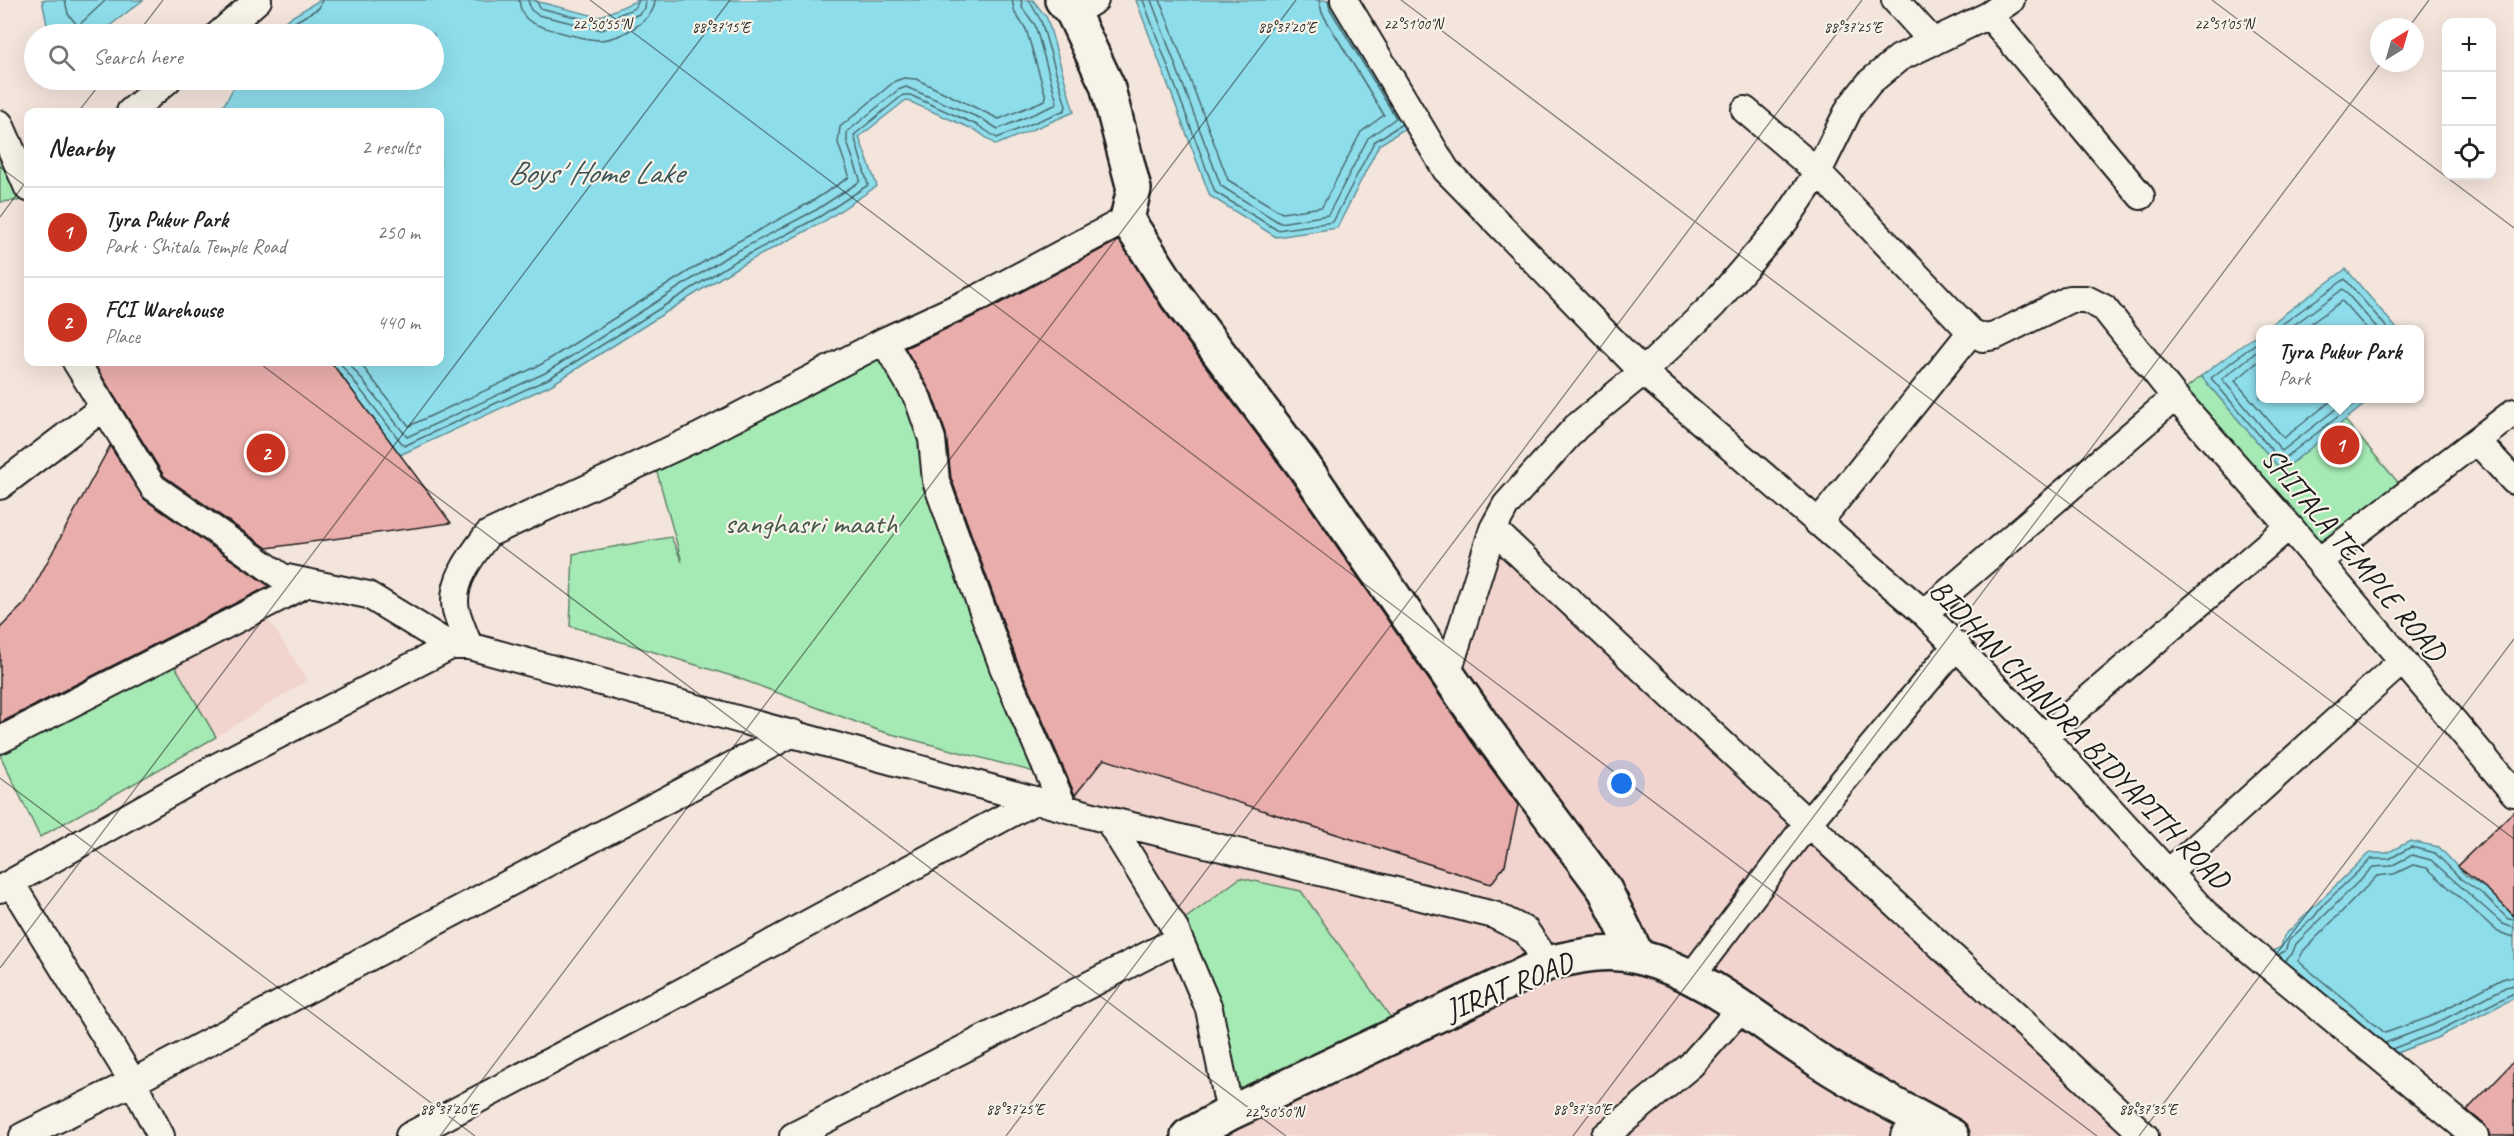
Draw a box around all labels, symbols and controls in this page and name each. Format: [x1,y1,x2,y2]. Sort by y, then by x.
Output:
text: 22°50'55"N [572,15,635,34]
text: 22°51'00"N [1383,15,1446,34]
text: 22°51'05"N [2194,15,2257,34]
text: 88°37'15"E [692,18,752,37]
text: 88°37'20"E [1258,18,1318,37]
text: 88°37'25"E [1824,18,1884,37]
north arrow [2370,18,2424,72]
map controls [2442,18,2496,180]
button: + [2442,18,2496,72]
search box [24,24,444,90]
icon: search [45,41,78,74]
text: Search here [93,43,183,71]
button: − [2442,72,2496,126]
button: locate [2442,126,2496,180]
text: Nearby [48,131,113,164]
text: 2 results [361,135,420,160]
water label: Boys' Home Lake [507,152,687,193]
text: Tyra Pukur Park [105,206,228,234]
text: 1 [63,220,72,245]
text: 250 m [377,220,420,245]
text: Park · Shitala Temple Road [105,234,286,259]
text: FCI Warehouse [105,296,223,324]
text: 2 [63,310,72,335]
text: 440 m [377,310,420,335]
text: Place [105,324,140,349]
popup [2256,325,2424,403]
text: Tyra Pukur Park [2279,338,2401,366]
text: Park [2279,366,2310,391]
pin: 1 [2320,422,2360,468]
pin: 2 [246,430,286,476]
street label: SHITALA TEMPLE ROAD [2253,439,2456,671]
park label: sanghasri maath [725,504,898,542]
street label: BIDHAN CHANDRA BIDYAPITH ROAD [1921,571,2240,899]
your location [1607,769,1636,798]
street label: JIRAT ROAD [1438,942,1581,1030]
text: 88°37'20"E [420,1100,480,1119]
text: 88°37'25"E [986,1100,1046,1119]
text: 88°37'30"E [1553,1100,1613,1119]
text: 88°37'35"E [2119,1100,2179,1119]
text: 22°50'50"N [1244,1103,1307,1122]

